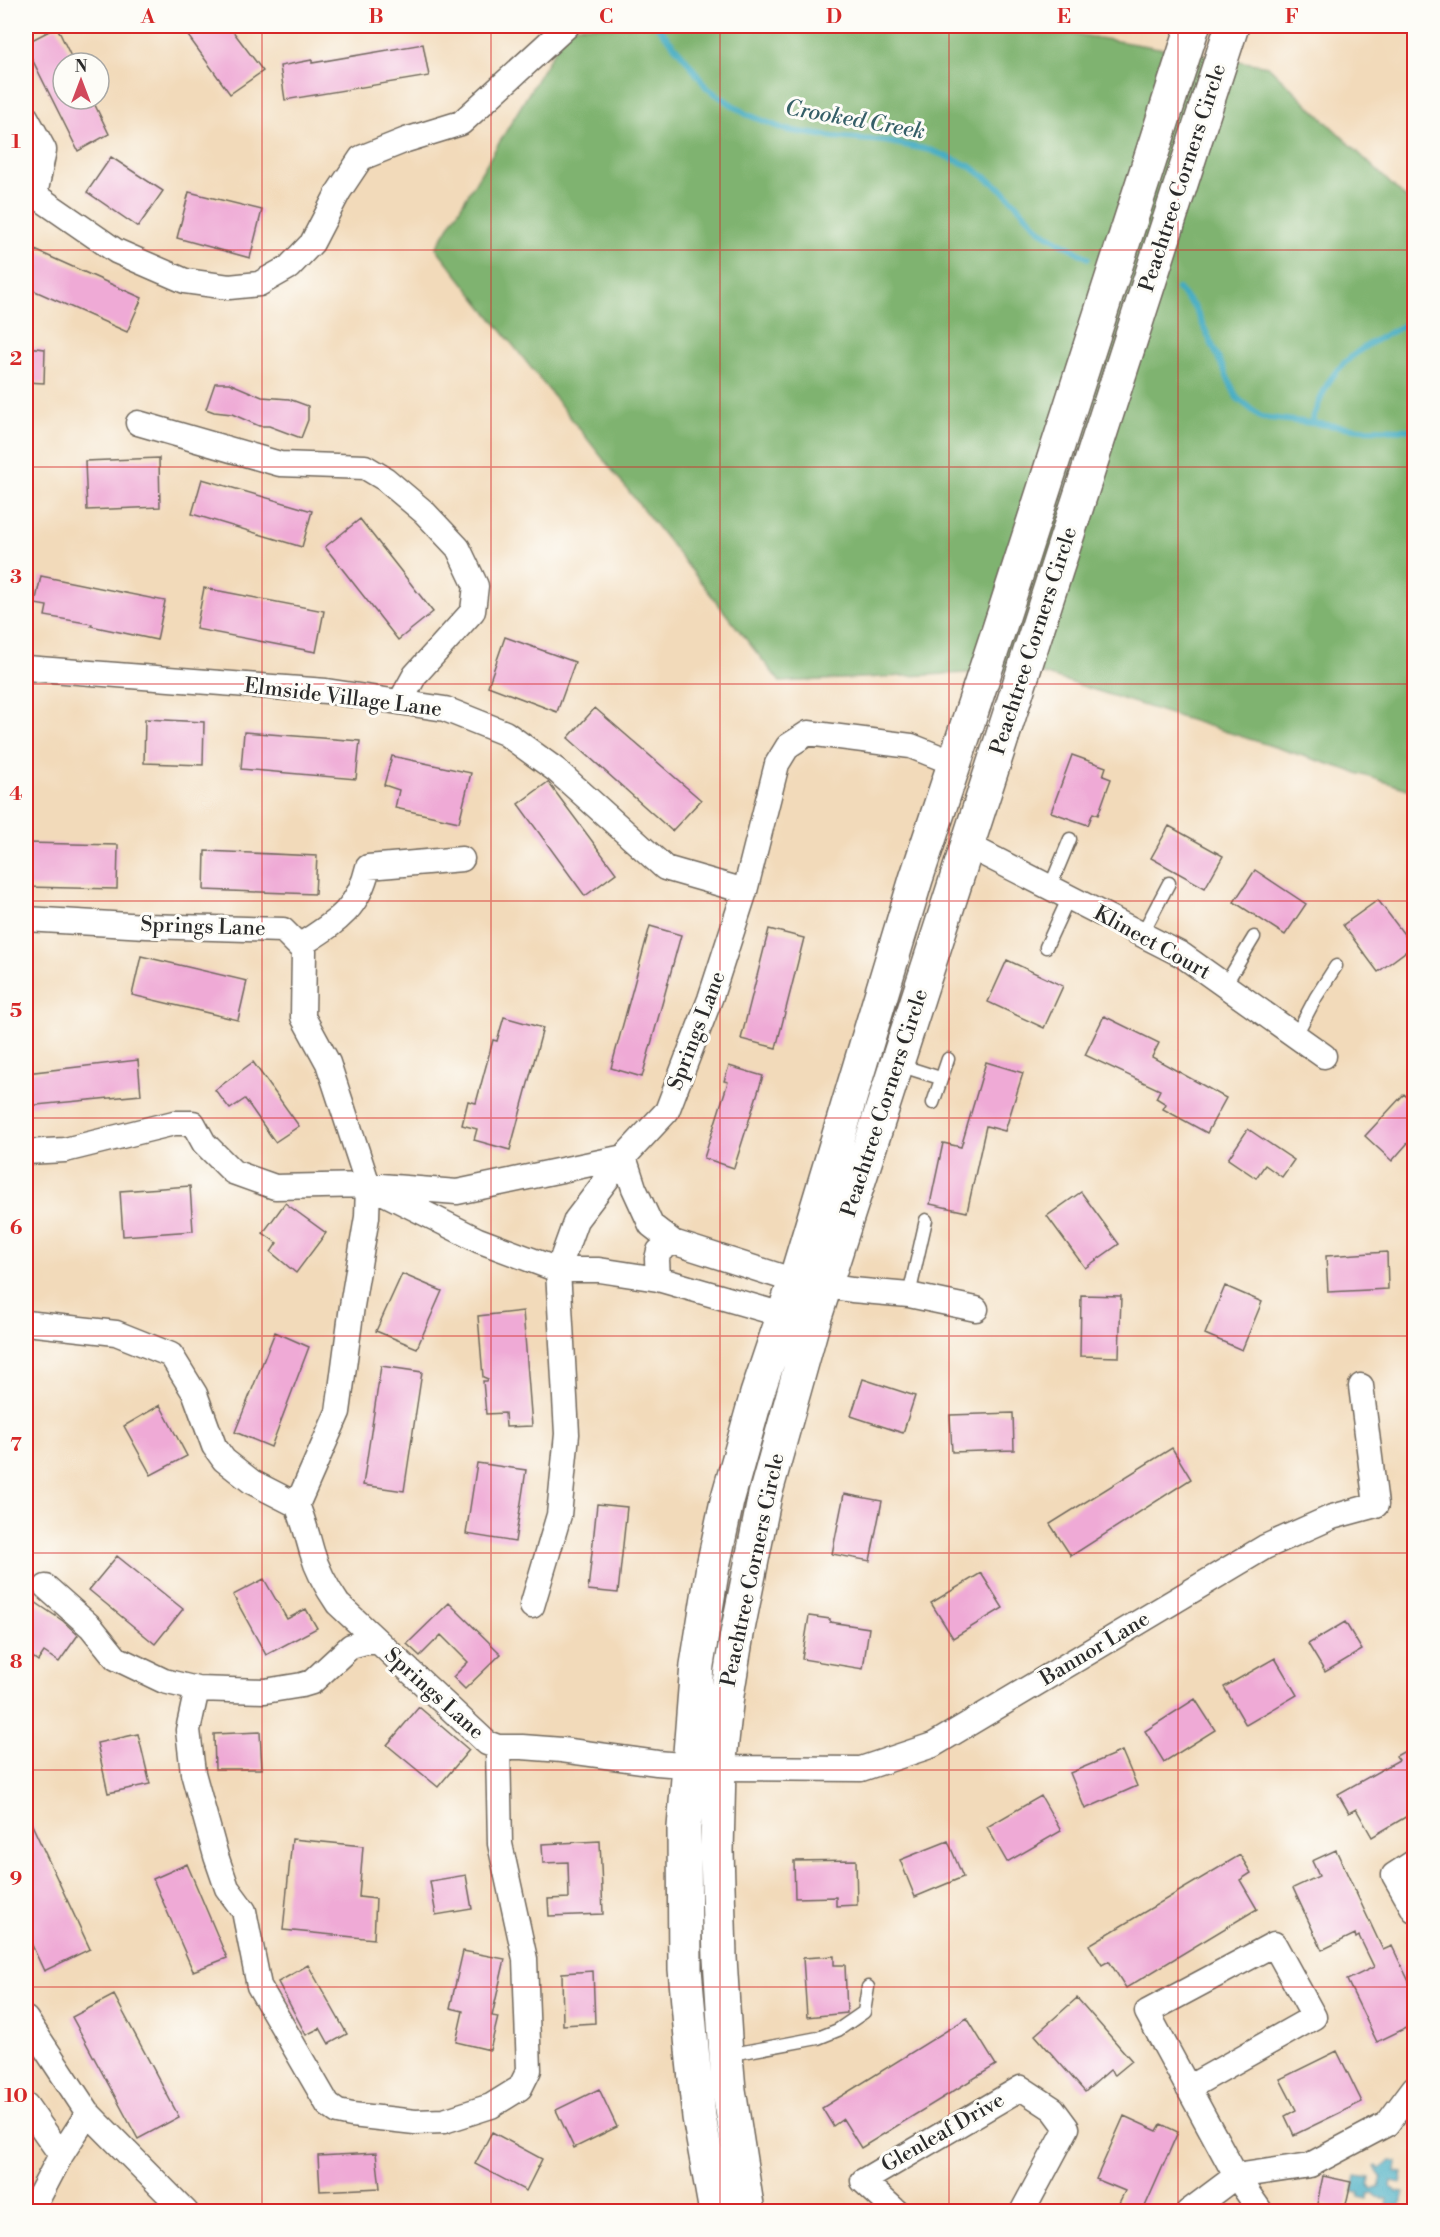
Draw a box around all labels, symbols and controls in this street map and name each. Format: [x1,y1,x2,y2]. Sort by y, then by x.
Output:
text: A [140,5,156,30]
text: B [368,5,384,30]
text: C [599,5,613,30]
text: D [826,5,842,30]
text: E [1057,5,1071,30]
text: F [1285,5,1299,30]
north arrow [51,51,111,111]
text: N [75,57,88,77]
street label: Peachtree Corners Circle [1134,61,1232,295]
water label: Crooked Creek [783,94,927,146]
text: 1 [11,130,21,155]
text: 2 [10,347,22,372]
street label: Peachtree Corners Circle [985,524,1083,758]
text: 3 [10,565,22,590]
street label: Elmside Village Lane [243,673,443,723]
text: 4 [9,782,23,807]
street label: Klinect Court [1089,900,1215,986]
street label: Springs Lane [140,912,266,942]
street label: Springs Lane [662,968,732,1094]
street label: Peachtree Corners Circle [836,986,934,1220]
text: 5 [10,999,22,1024]
text: 6 [10,1216,23,1241]
text: 7 [10,1433,22,1458]
street label: Peachtree Corners Circle [716,1451,790,1689]
street label: Bannor Lane [1035,1606,1155,1692]
street label: Springs Lane [379,1642,489,1746]
text: 8 [10,1650,23,1675]
text: 9 [10,1867,22,1892]
text: 10 [4,2084,28,2109]
street label: Glenleaf Drive [877,2087,1009,2179]

